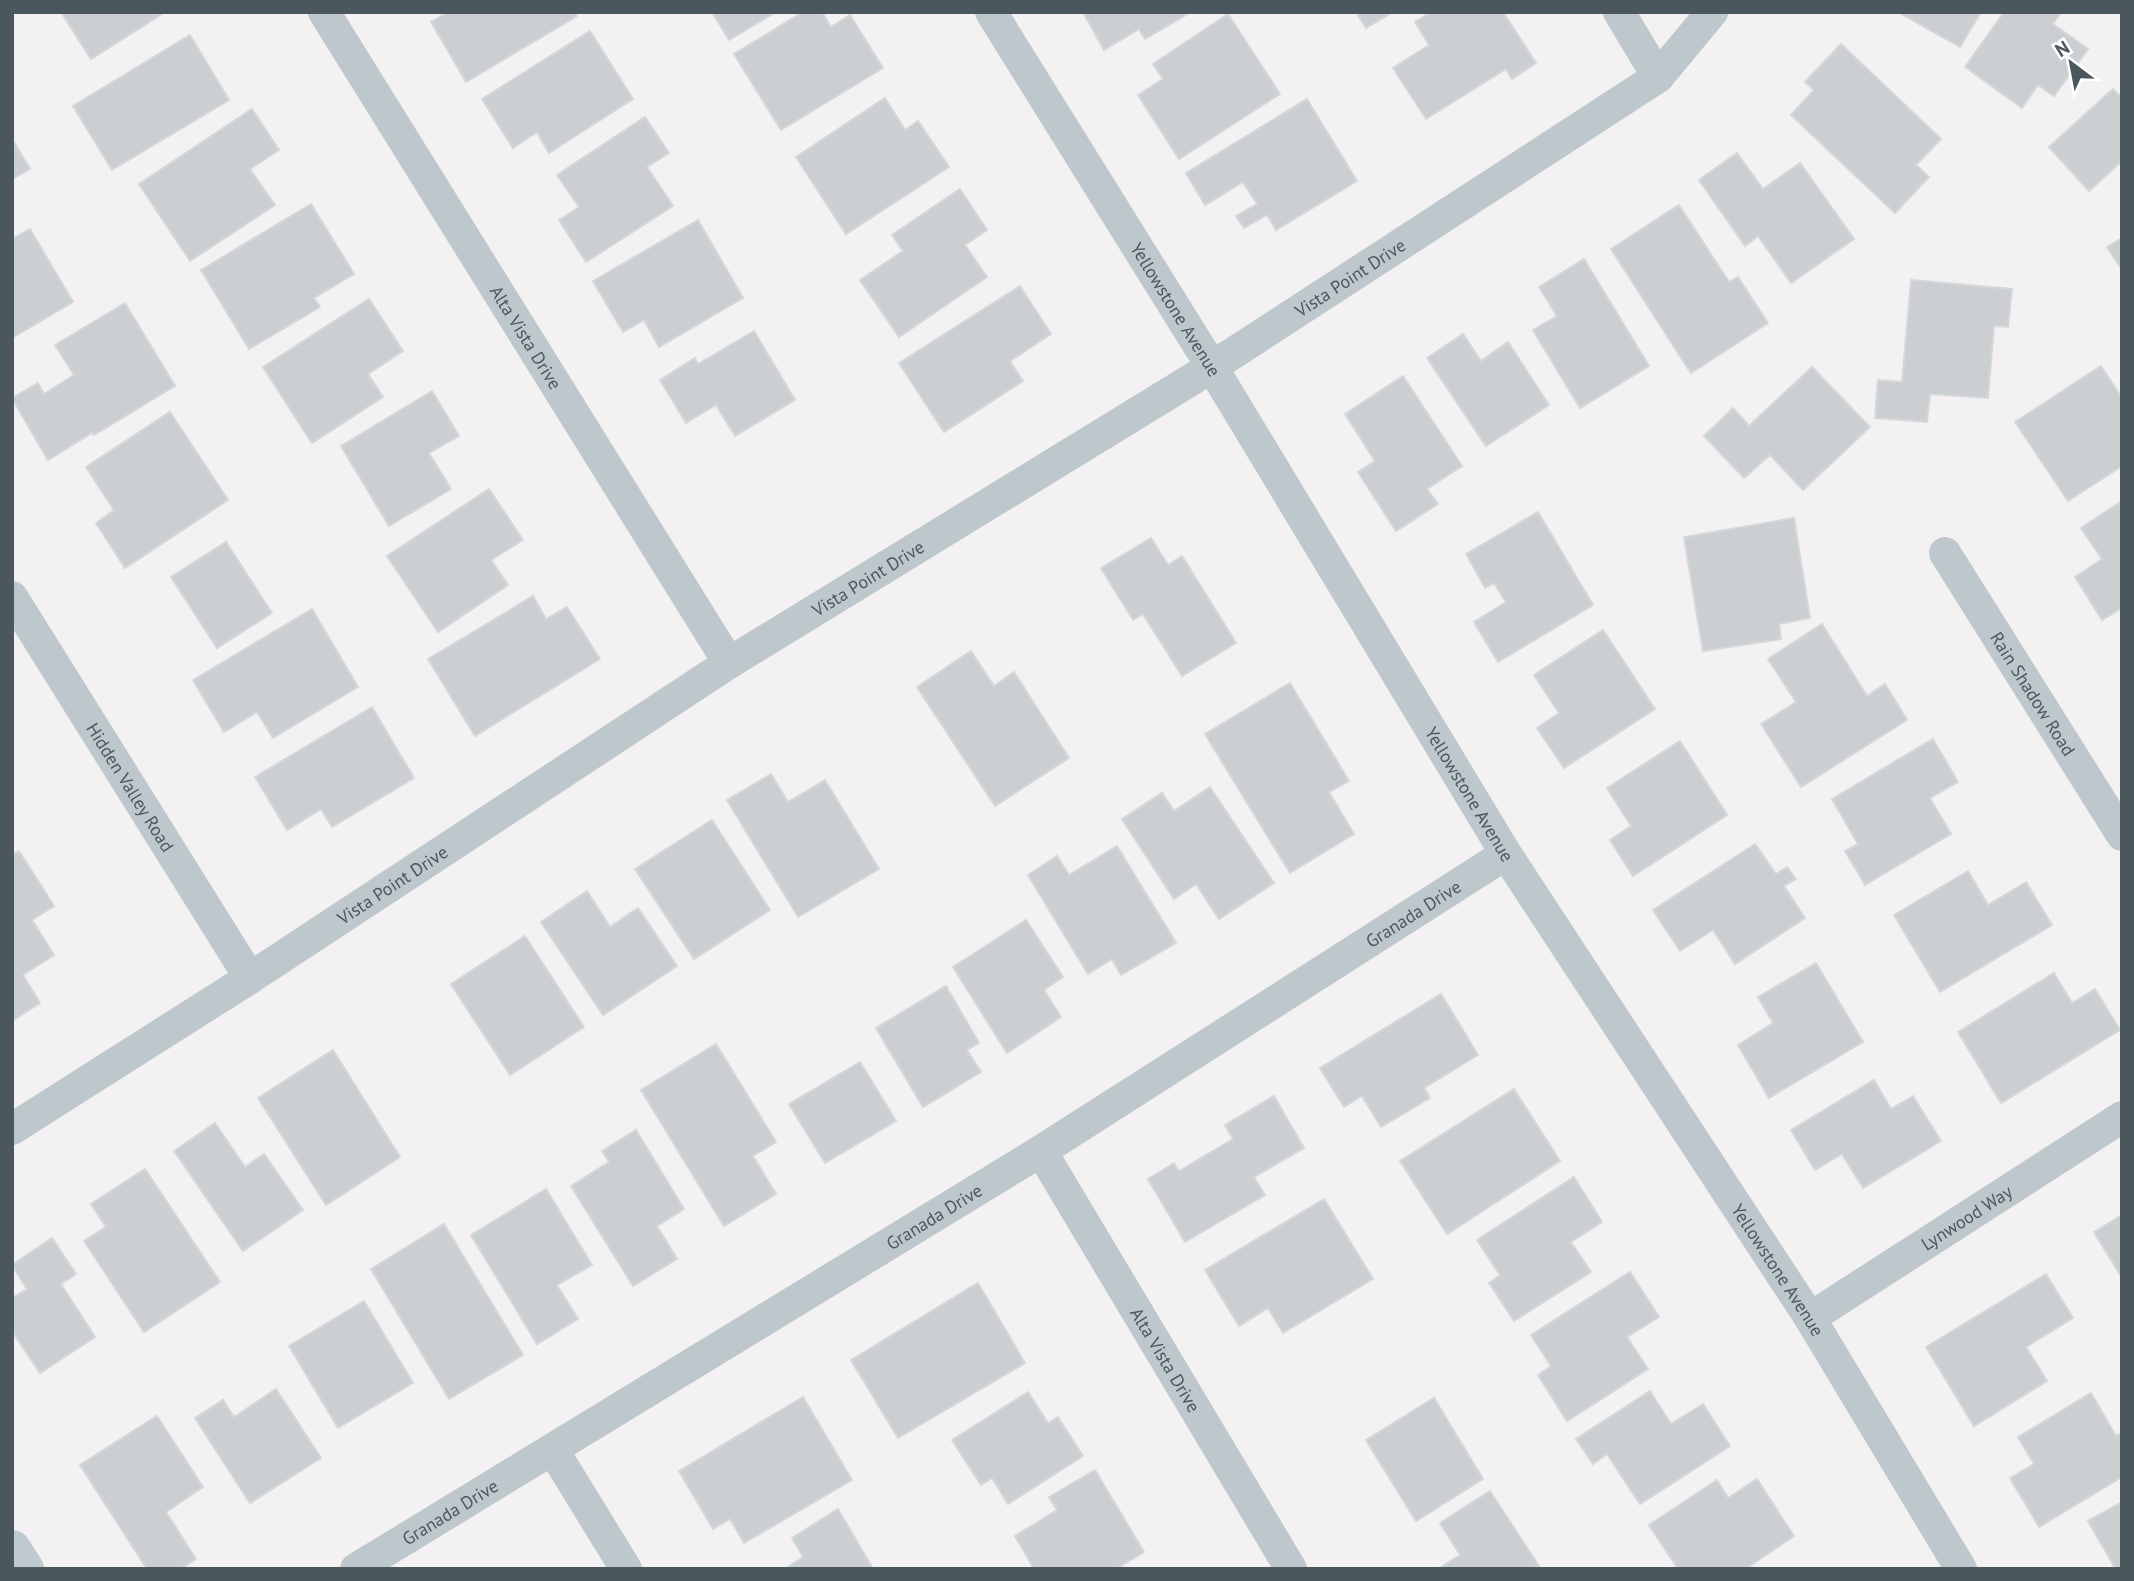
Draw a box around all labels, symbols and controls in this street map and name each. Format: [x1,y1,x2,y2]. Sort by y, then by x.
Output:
north arrow [2036,28,2106,98]
text: N [2050,35,2074,62]
street label: Vista Point Drive [1289,233,1410,322]
street label: Yellowstone Avenue [1126,238,1226,380]
street label: Alta Vista Drive [485,281,567,393]
street label: Vista Point Drive [807,535,928,622]
street label: Rain Shadow Road [1986,627,2081,760]
street label: Hidden Valley Road [82,718,180,856]
street label: Yellowstone Avenue [1420,722,1519,866]
street label: Vista Point Drive [332,840,452,930]
street label: Granada Drive [1361,874,1465,952]
street label: Granada Drive [882,1178,986,1254]
street label: Lynwood Way [1916,1179,2017,1255]
street label: Yellowstone Avenue [1727,1199,1830,1340]
street label: Alta Vista Drive [1126,1303,1206,1416]
street label: Granada Drive [398,1474,502,1550]

